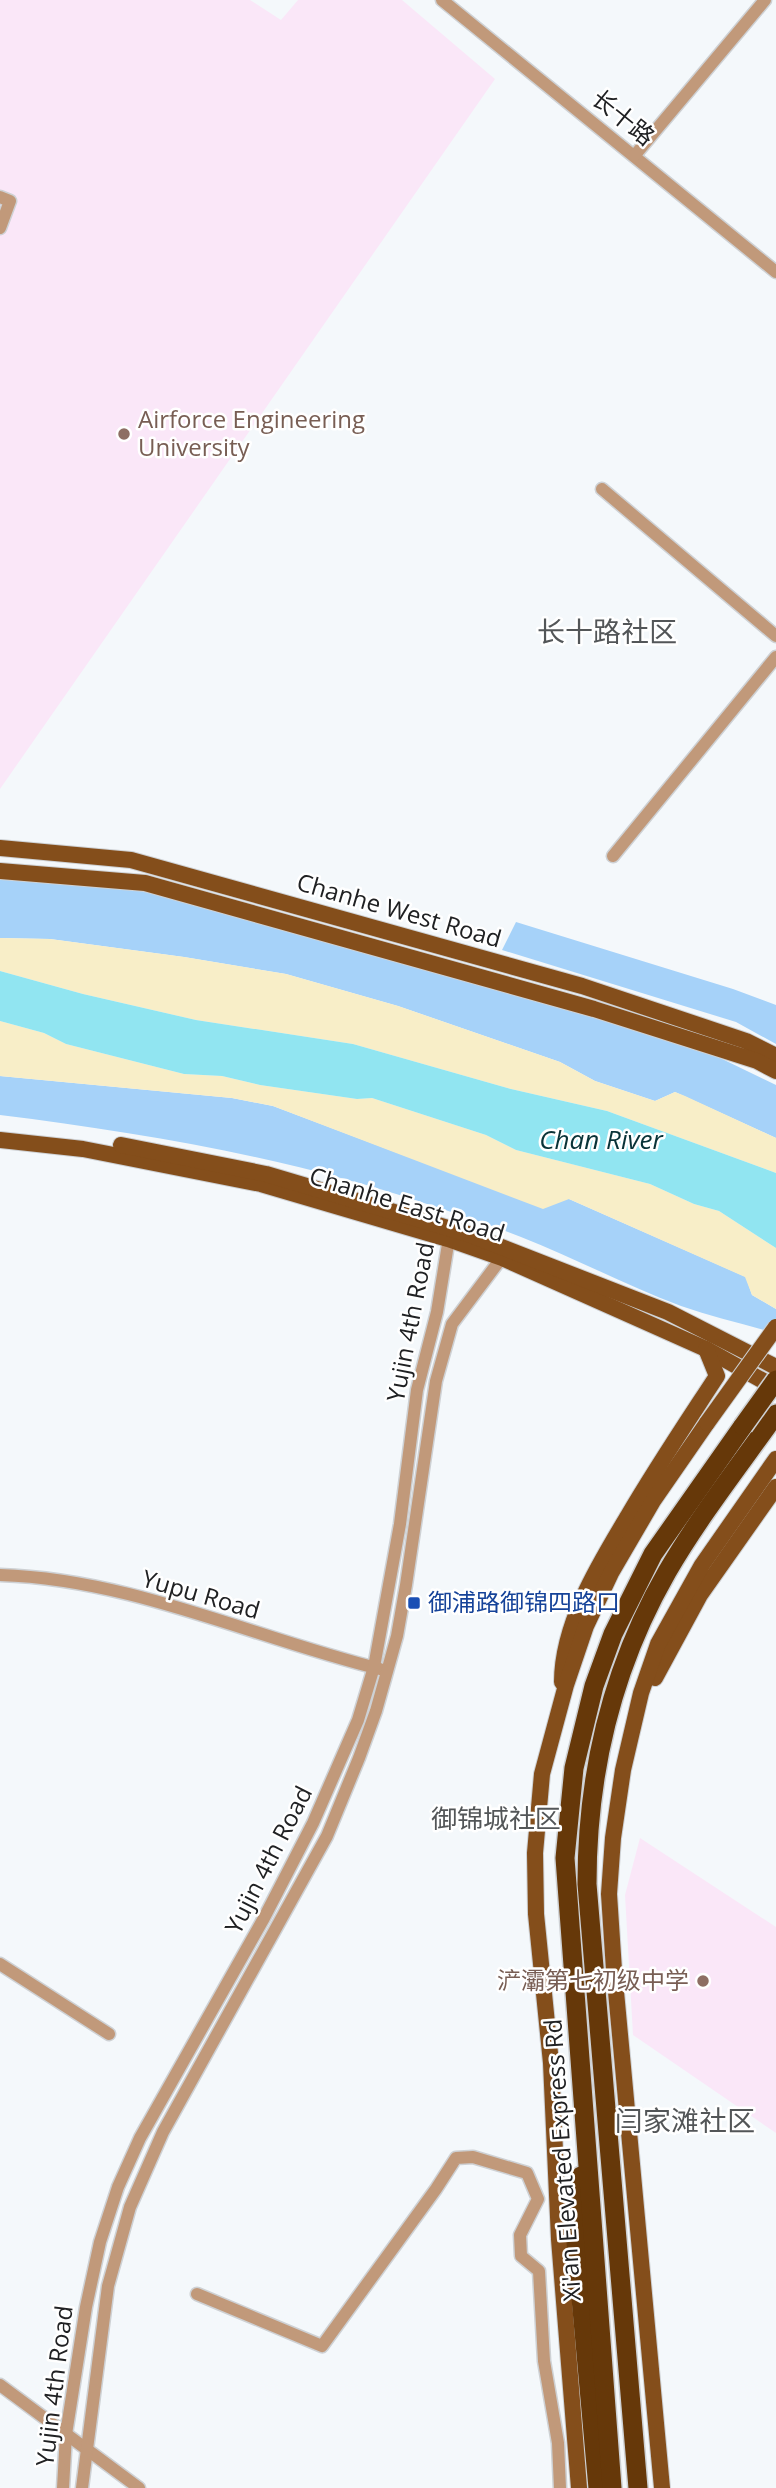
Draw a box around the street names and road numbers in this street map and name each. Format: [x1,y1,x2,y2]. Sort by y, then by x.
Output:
street label: 长十路 [586,81,662,152]
street label: Chanhe West Road [293,865,506,955]
street label: Chanhe East Road [306,1158,509,1249]
street label: Yujin 4th Road [378,1239,441,1404]
street label: Yupu Road [139,1561,264,1626]
street label: Yujin 4th Road [216,1780,319,1939]
street label: Xi'an Elevated Express Rd [535,2018,588,2302]
street label: Yujin 4th Road [27,2304,80,2468]

